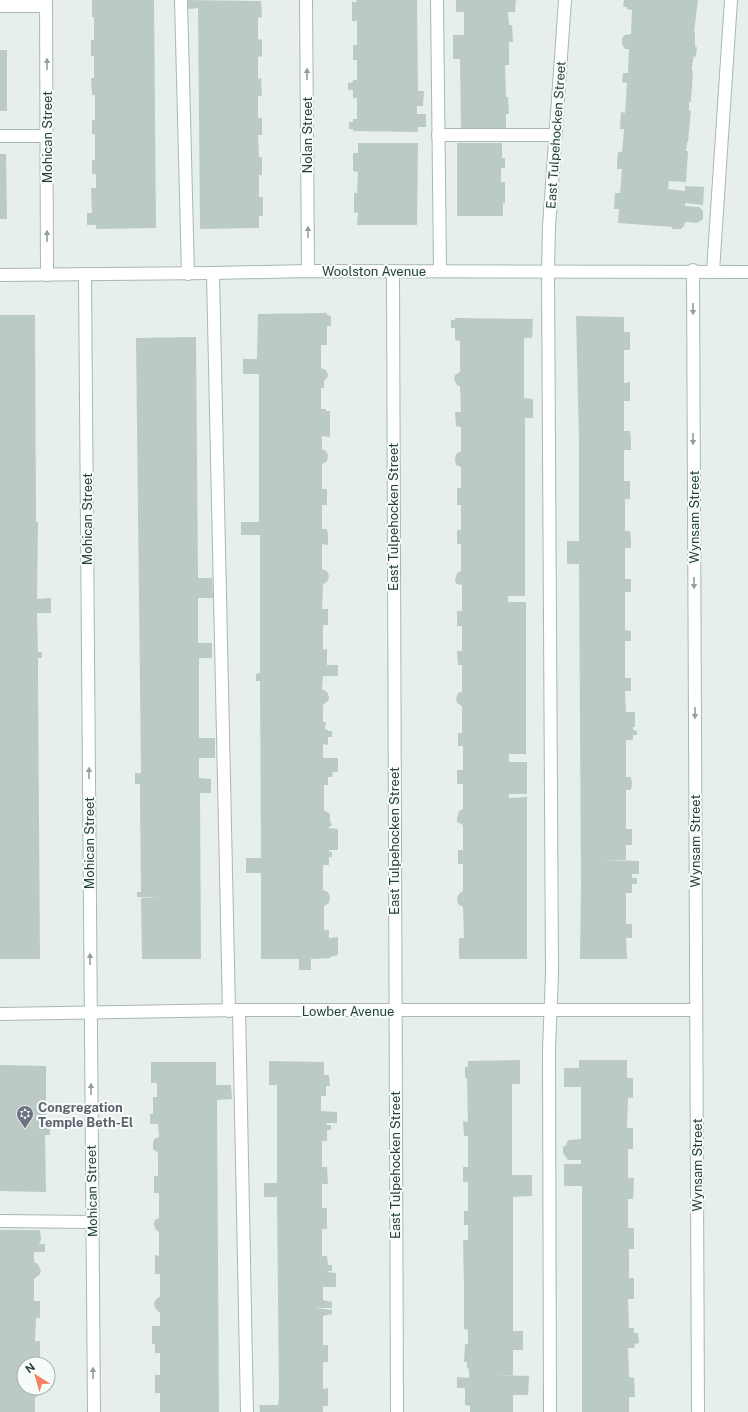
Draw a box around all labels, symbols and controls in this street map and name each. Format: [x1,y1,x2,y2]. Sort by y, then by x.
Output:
one-way arrow [44,57,50,70]
street label: East Tulpehocken Street [543,61,569,209]
one-way arrow [304,67,310,80]
street label: Mohican Street [40,91,55,183]
street label: Nolan Street [300,97,315,173]
one-way arrow [305,225,311,238]
one-way arrow [44,229,50,242]
street label: Woolston Avenue [322,264,426,279]
one-way arrow [690,303,696,316]
one-way arrow [690,433,696,446]
street label: East Tulpehocken Street [386,443,401,591]
street label: Wynsam Street [687,471,702,563]
street label: Mohican Street [80,473,95,565]
one-way arrow [691,577,697,590]
one-way arrow [692,707,698,720]
one-way arrow [86,766,92,779]
street label: East Tulpehocken Street [387,767,402,915]
street label: Wynsam Street [688,795,703,887]
street label: Mohican Street [82,797,97,889]
one-way arrow [87,952,93,965]
street label: Lowber Avenue [302,1004,394,1019]
one-way arrow [88,1082,94,1095]
street label: East Tulpehocken Street [388,1091,403,1239]
place label: Congregation Temple Beth-El [38,1100,133,1130]
synagogue icon: Congregation Temple Beth-El [15,1104,35,1129]
street label: Wynsam Street [690,1119,705,1211]
street label: Mohican Street [84,1145,100,1237]
north arrow [16,1356,56,1396]
text: N [23,1361,37,1375]
one-way arrow [90,1366,96,1379]

